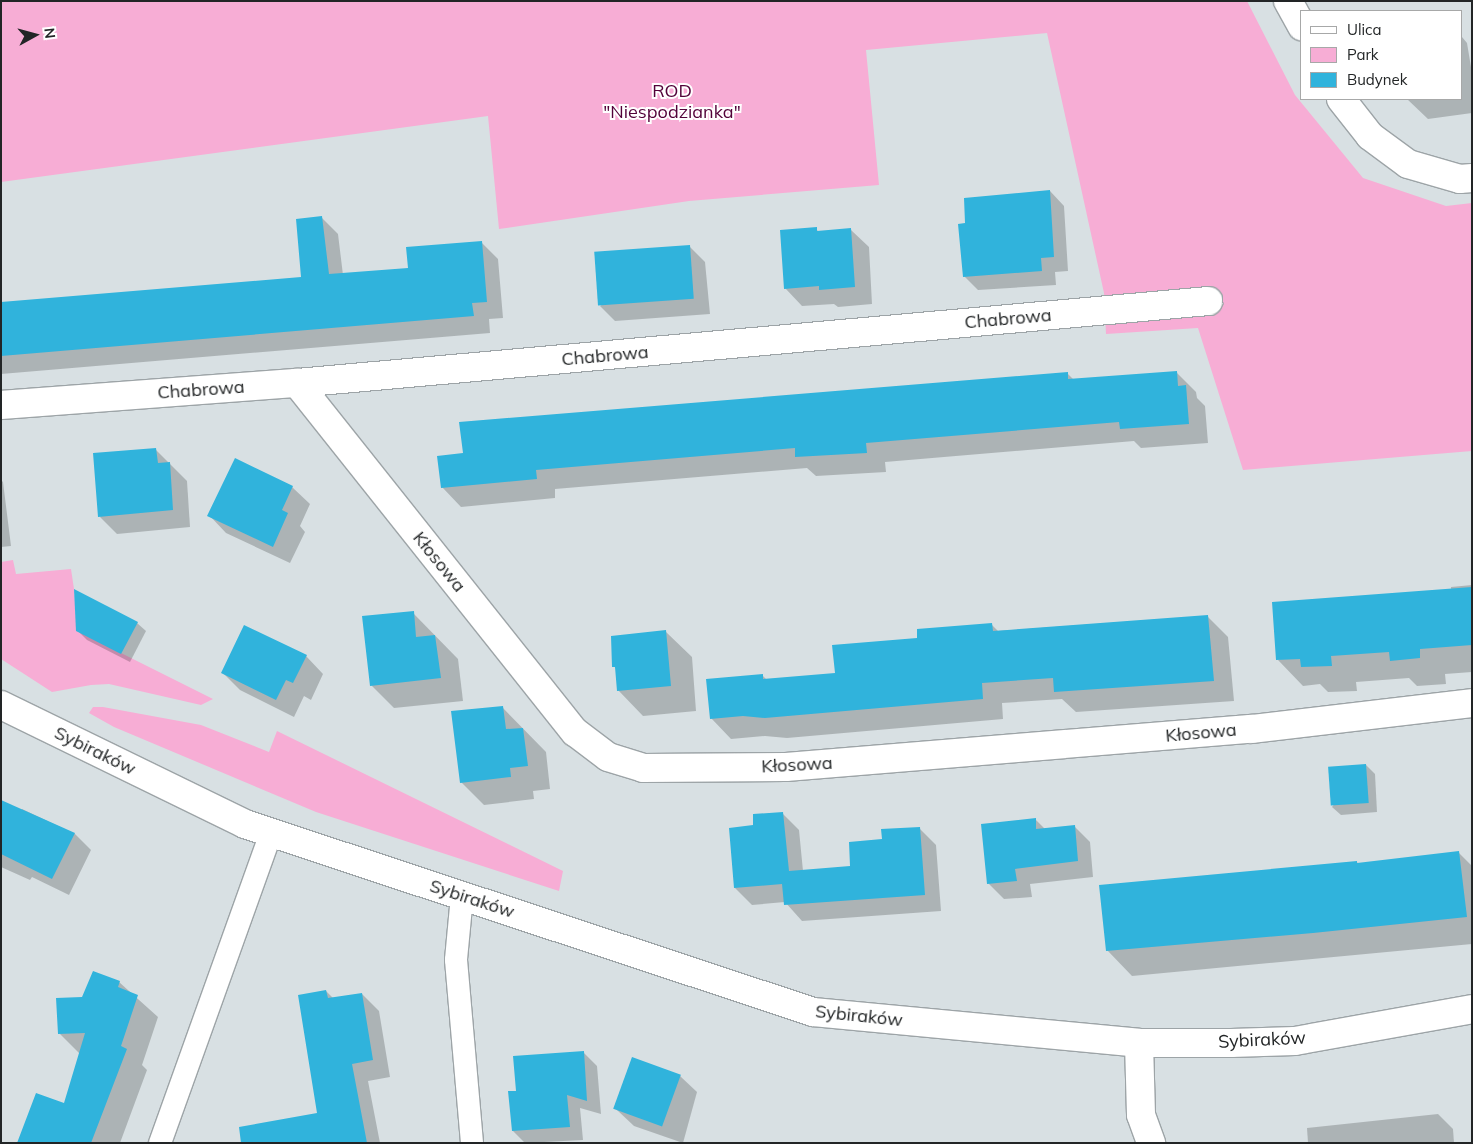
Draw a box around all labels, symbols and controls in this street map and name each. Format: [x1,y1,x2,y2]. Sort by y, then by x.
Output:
north arrow [10,10,60,60]
legend [1300,10,1463,100]
text: Ulica [1347,20,1381,39]
text: N [40,27,59,40]
text: Park [1347,45,1379,64]
text: Budynek [1347,70,1408,89]
park label: ROD "Niespodzianka" [603,81,741,124]
street label: Chabrowa [964,304,1052,334]
street label: Chabrowa [561,341,649,371]
street label: Chabrowa [157,376,245,404]
street label: Kłosowa [408,527,470,597]
street label: Kłosowa [1165,719,1237,747]
street label: Sybiraków [51,722,139,780]
street label: Kłosowa [761,752,833,778]
street label: Sybiraków [427,875,517,923]
street label: Sybiraków [814,1001,904,1031]
street label: Sybiraków [1218,1027,1306,1053]

